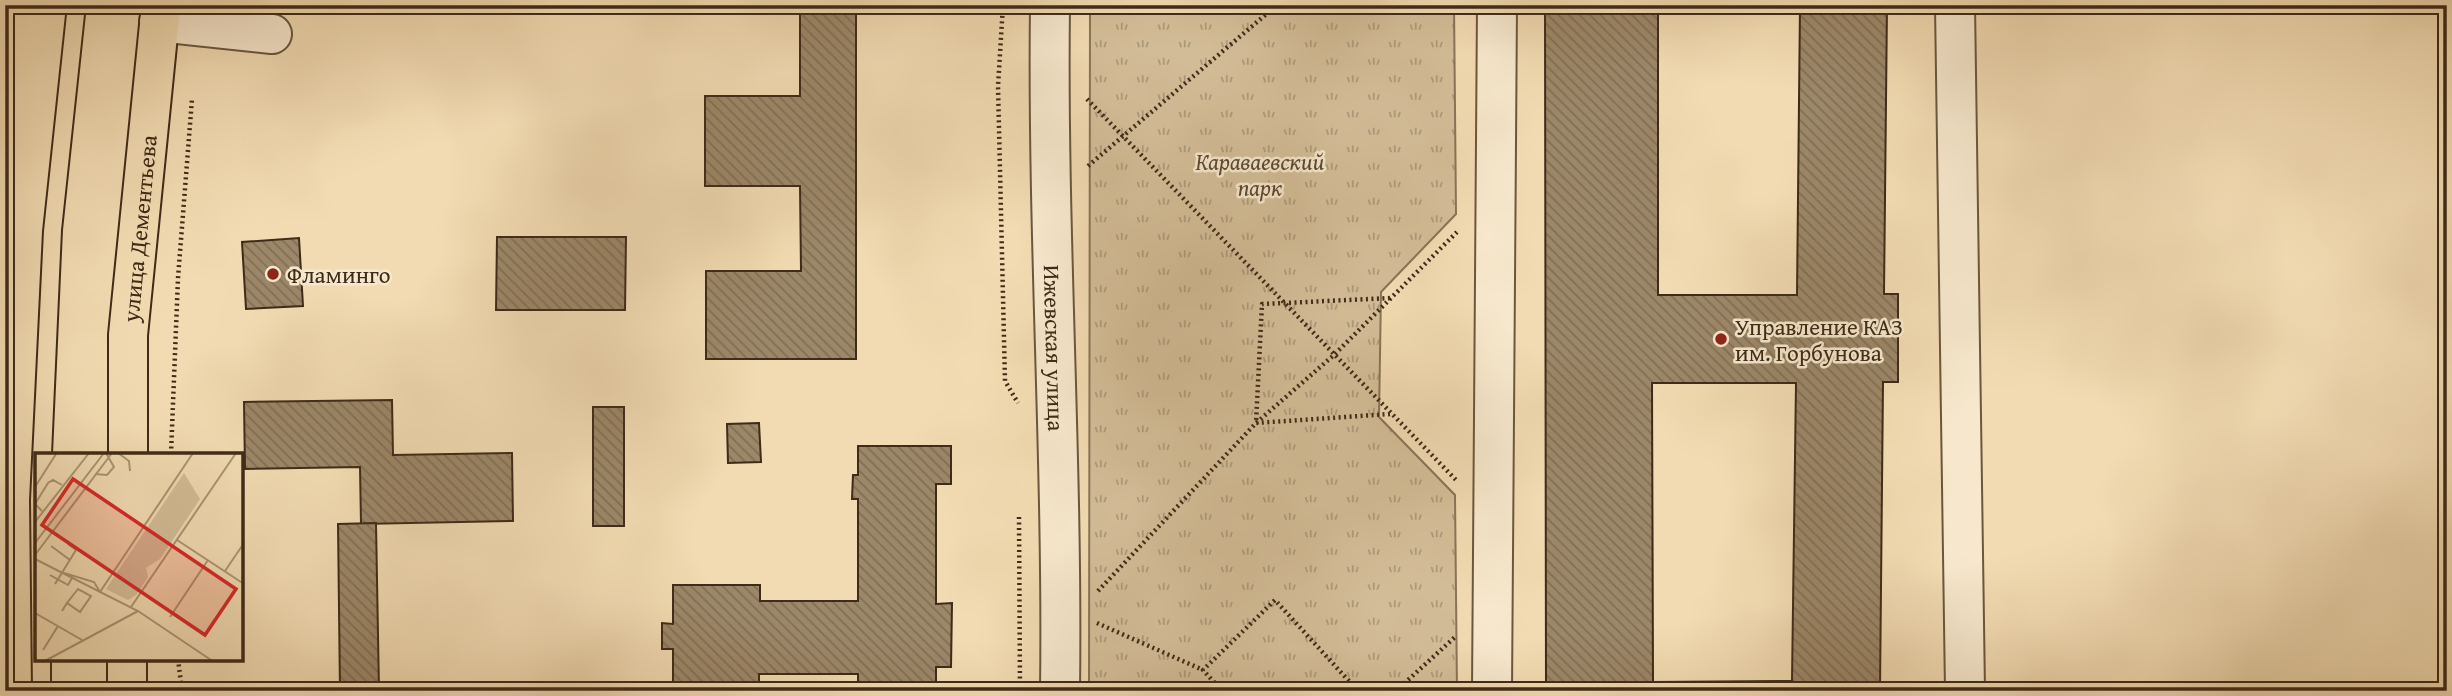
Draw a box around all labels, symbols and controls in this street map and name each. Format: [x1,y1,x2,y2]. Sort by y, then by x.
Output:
street label: улица Дементьева [113,133,164,325]
park label: Караваевский парк [1196,145,1325,204]
place label: Фламинго [287,258,390,291]
street label: Ижевская улица [1036,264,1074,432]
marker: Фламинго [265,266,281,282]
place label: Управление КАЗ им. Горбунова [1735,310,1903,369]
marker: Управление КАЗ им. Горбунова [1713,331,1729,347]
inset map [35,453,243,661]

